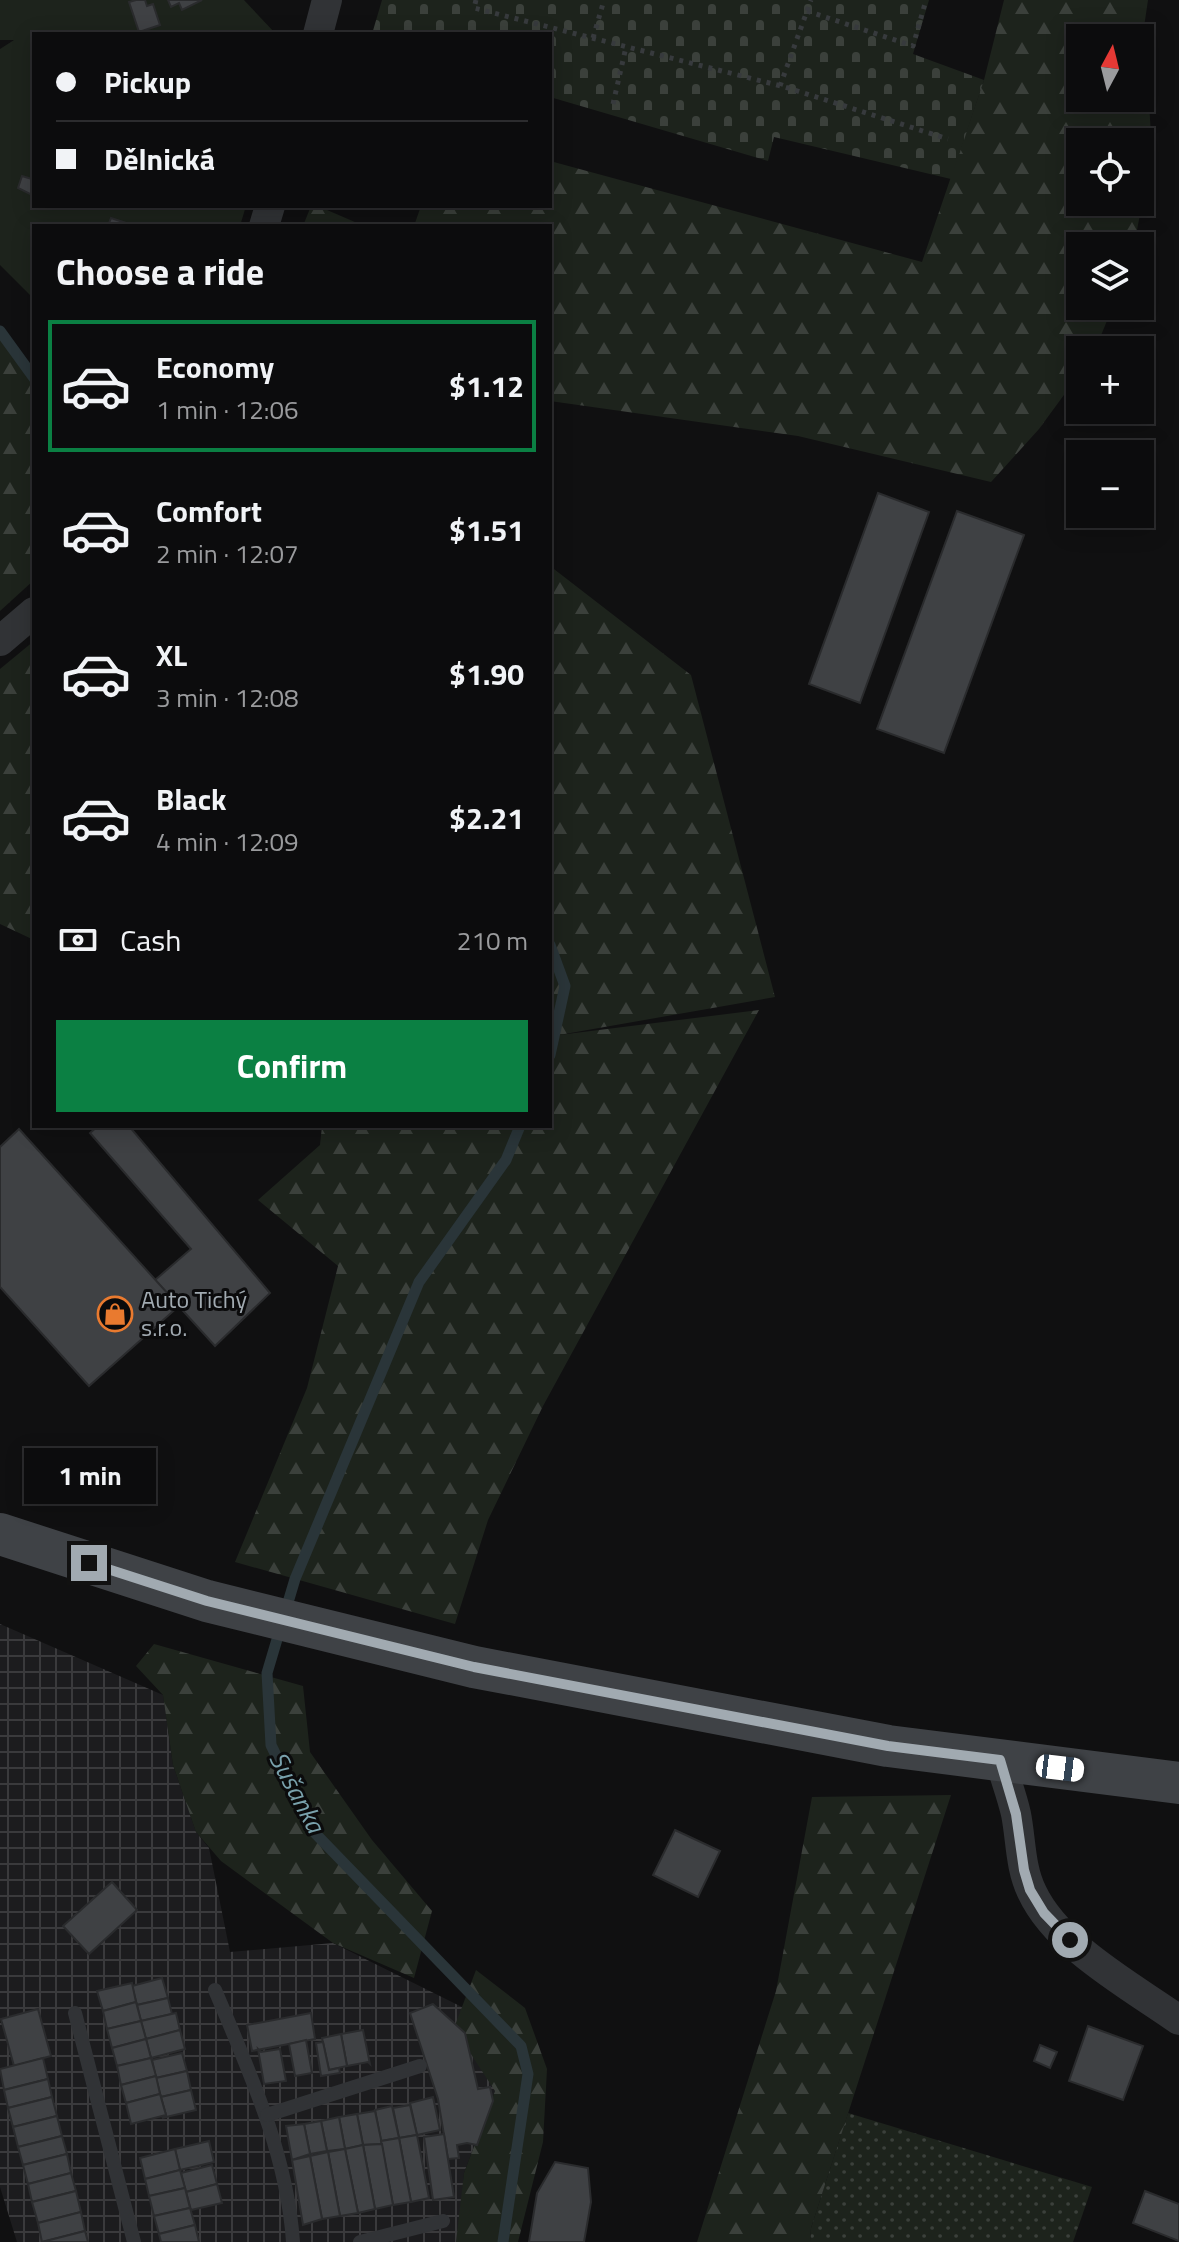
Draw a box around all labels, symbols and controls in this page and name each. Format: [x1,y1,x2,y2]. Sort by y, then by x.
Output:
north arrow [1066,24,1154,112]
map controls [1066,24,1154,528]
text: Pickup [104,59,191,105]
button: locate [1066,128,1154,216]
text: Dělnická [104,136,215,182]
button: layers [1066,232,1154,320]
text: Choose a ride [56,244,264,299]
button: + [1066,336,1154,424]
text: Economy [156,344,274,390]
icon: car [60,350,132,422]
text: $1.12 [449,363,524,409]
text: 1 min · 12:06 [156,390,299,429]
button: − [1066,440,1154,528]
text: Comfort [156,488,262,534]
icon: car [60,494,132,566]
text: $1.51 [449,507,524,553]
text: 2 min · 12:07 [156,534,299,573]
text: XL [156,632,187,678]
icon: car [60,638,132,710]
text: $1.90 [449,651,524,697]
text: 3 min · 12:08 [156,678,299,717]
text: Black [156,776,227,822]
icon: car [60,782,132,854]
text: $2.21 [449,795,524,841]
text: 4 min · 12:09 [156,822,299,861]
text: Cash [120,917,181,963]
icon: cash [56,918,100,962]
text: 210 m [457,921,528,960]
button: Confirm [56,1020,528,1112]
place label: Auto Tichý s.r.o. [141,1281,248,1345]
shop icon: Auto Tichý s.r.o. [96,1295,134,1333]
callout: 1 min [23,1447,155,1503]
text: 1 min [58,1456,122,1495]
route end [71,1545,107,1581]
water label: Sušanka [260,1744,336,1841]
car [1035,1753,1085,1783]
route start [1052,1922,1088,1958]

